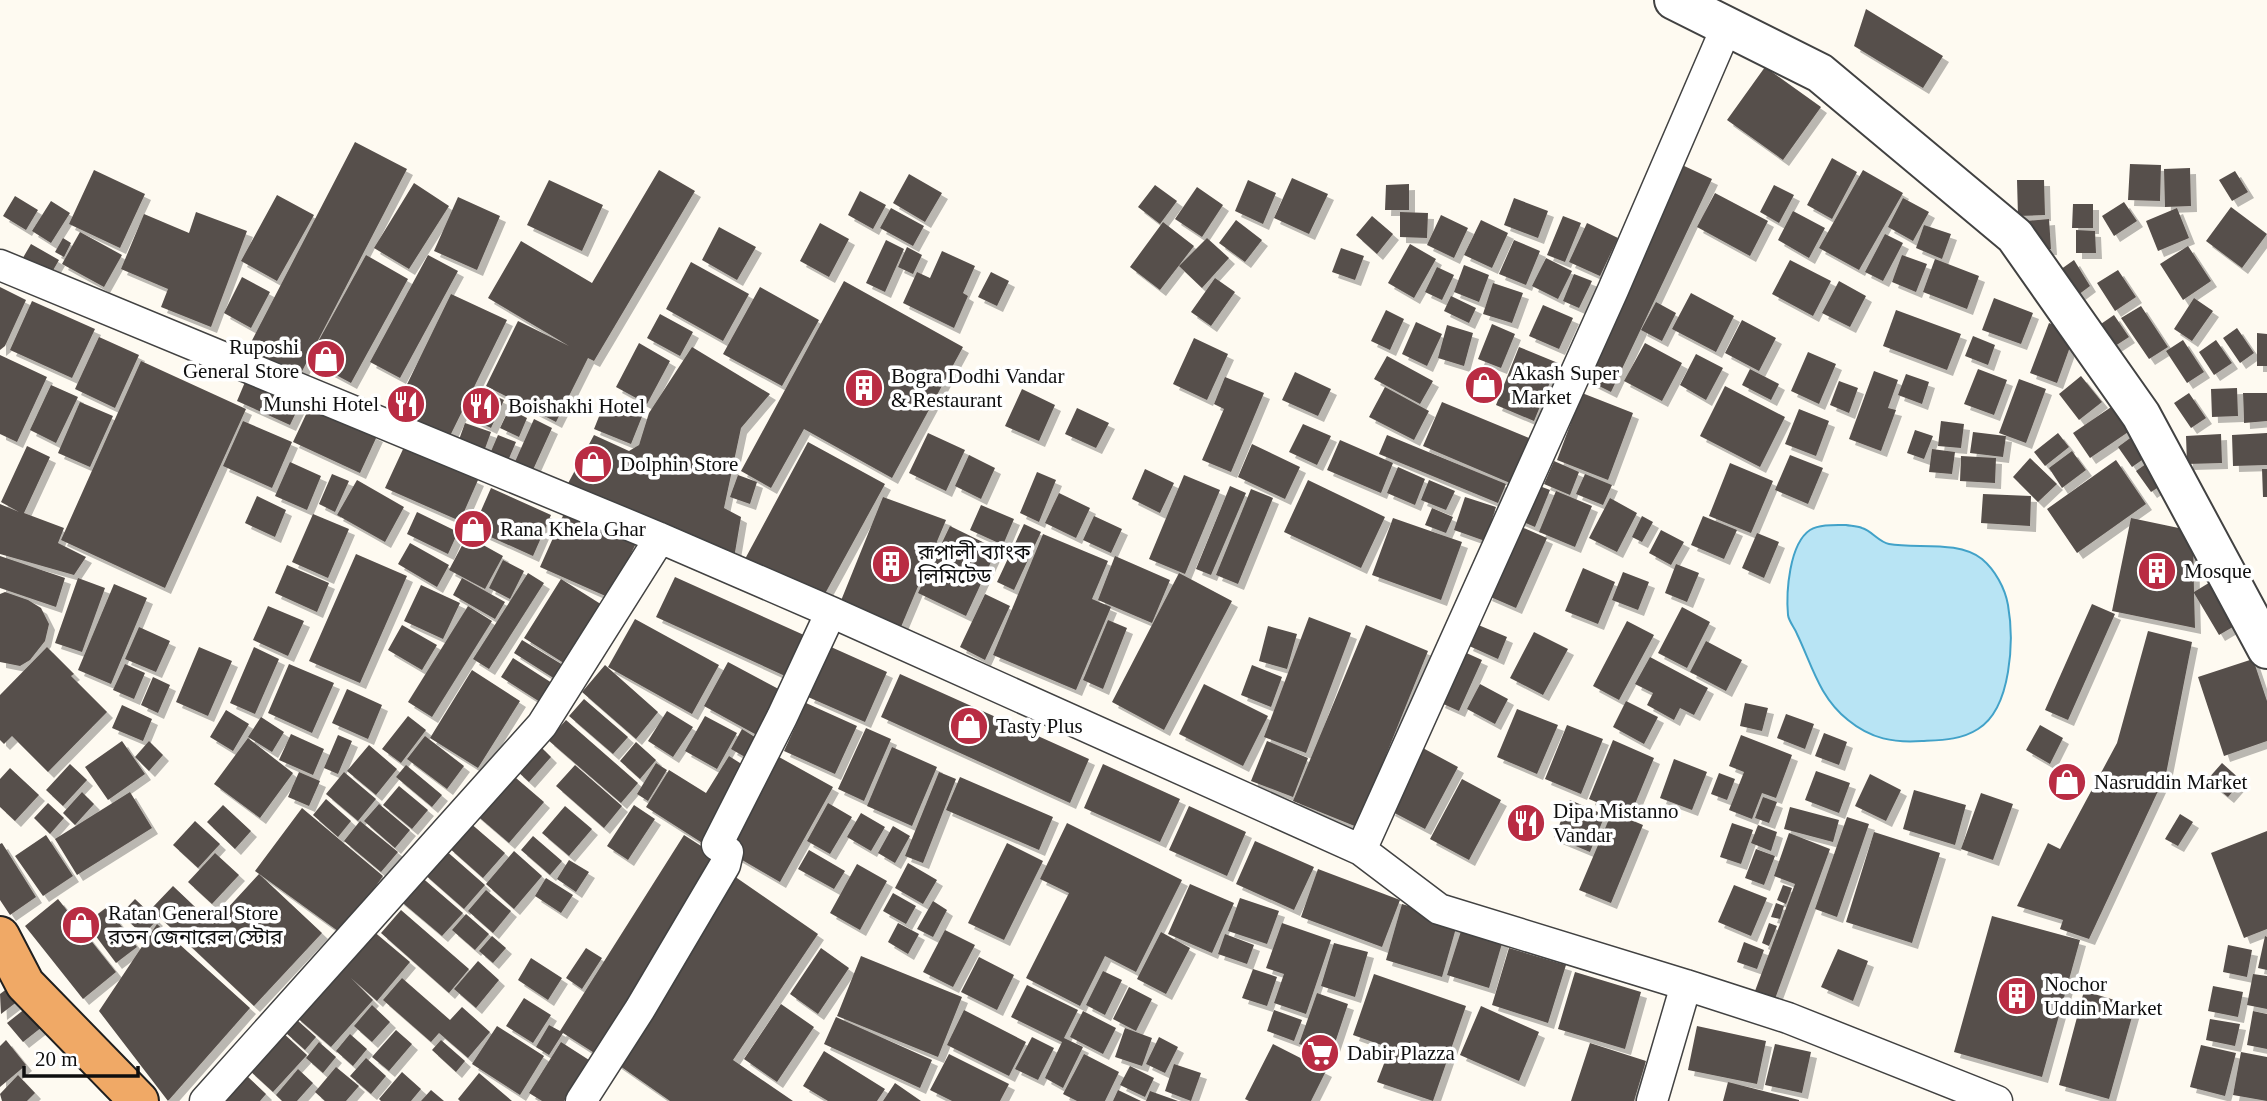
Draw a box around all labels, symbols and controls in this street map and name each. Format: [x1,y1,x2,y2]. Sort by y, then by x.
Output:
place label: Ruposhi General Store [183,335,299,383]
shop icon: Ruposhi General Store [305,338,347,380]
place label: Akash Super Market [1511,361,1619,409]
place label: Bogra Dodhi Vandar & Restaurant [891,364,1064,412]
shop icon: Akash Super Market [1463,364,1505,406]
building icon: Bogra Dodhi Vandar & Restaurant [843,367,885,409]
restaurant icon: Munshi Hotel [385,383,427,425]
restaurant icon: Boishakhi Hotel [460,385,502,427]
place label: Munshi Hotel [263,392,379,416]
place label: Boishakhi Hotel [508,394,645,418]
shop icon: Dolphin Store [572,443,614,485]
place label: Dolphin Store [620,452,738,476]
shop icon: Rana Khela Ghar [452,508,494,550]
place label: Rana Khela Ghar [500,517,646,541]
place label: রূপালী ব্যাংক লিমিটেড [917,540,1032,588]
building icon: রূপালী ব্যাংক লিমিটেড [870,543,912,585]
building icon: Mosque [2136,550,2178,592]
place label: Mosque [2184,559,2252,583]
shop icon: Tasty Plus [948,705,990,747]
place label: Tasty Plus [996,714,1083,738]
shop icon: Nasruddin Market [2046,761,2088,803]
place label: Nasruddin Market [2094,770,2248,794]
place label: Dipa Mistanno Vandar [1553,799,1678,847]
restaurant icon: Dipa Mistanno Vandar [1505,802,1547,844]
place label: Ratan General Store রতন জেনারেল স্টোর [107,901,283,949]
shop icon: Ratan General Store রতন জেনারেল স্টোর [60,904,102,946]
place label: Nochor Uddin Market [2044,972,2163,1020]
building icon: Nochor Uddin Market [1996,975,2038,1017]
supermarket icon: Dabir Plazza [1299,1032,1341,1074]
scale bar [24,1034,138,1078]
place label: Dabir Plazza [1347,1041,1456,1065]
text: 20 m [35,1047,78,1071]

